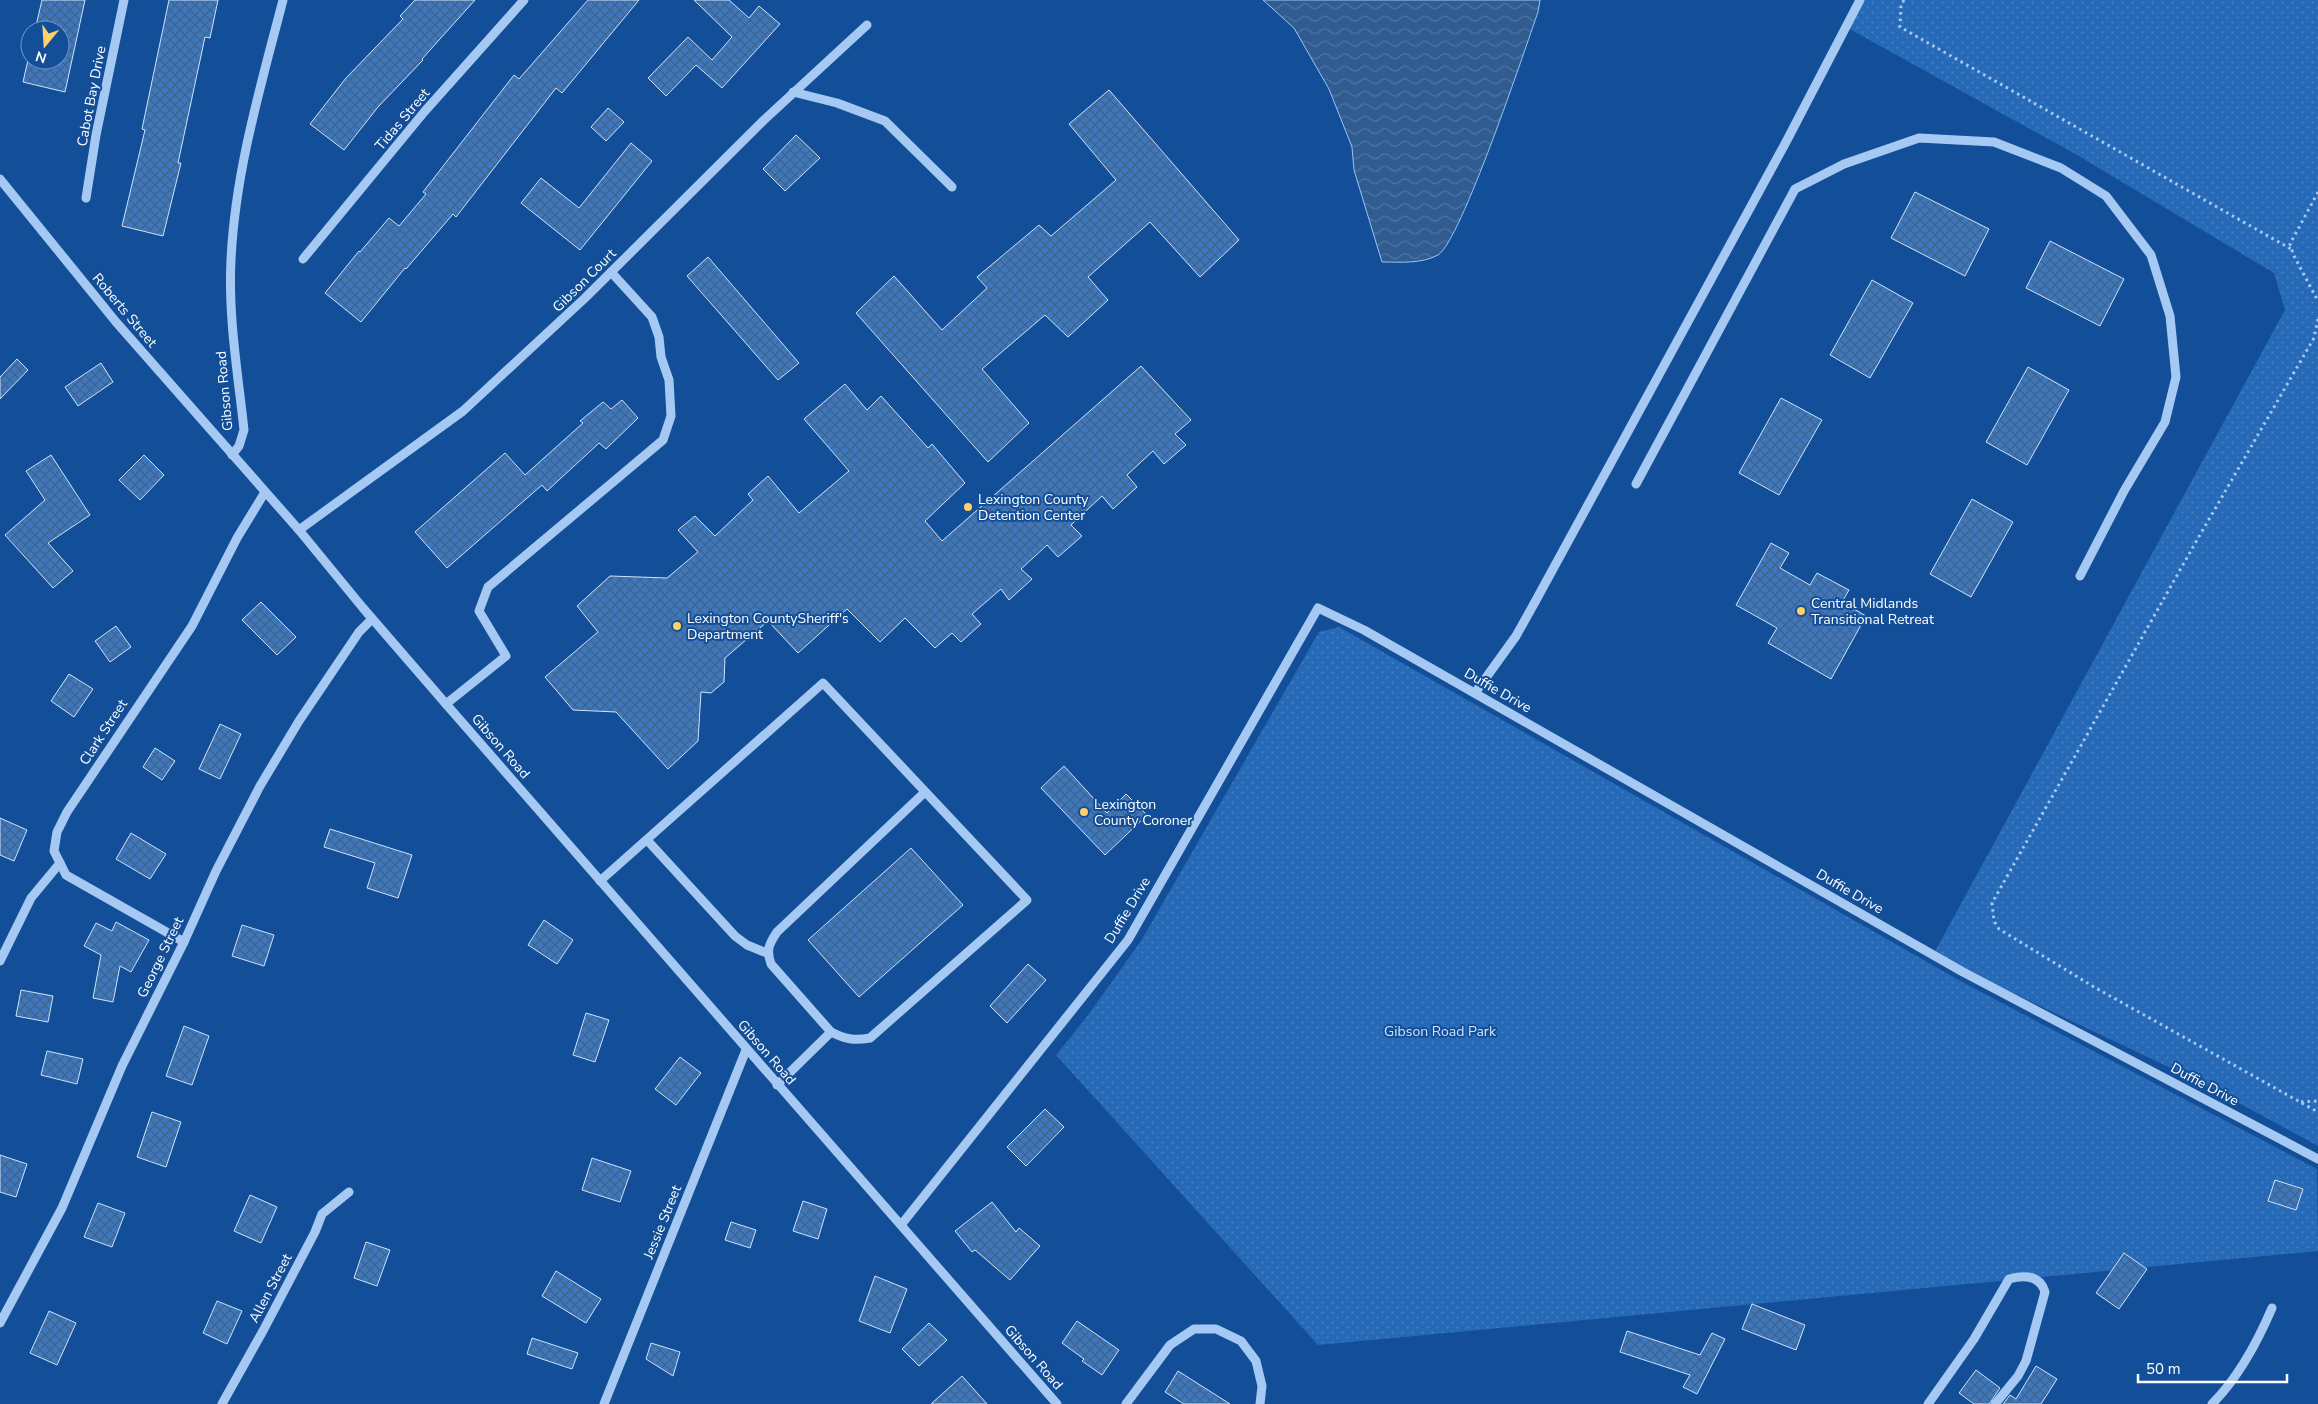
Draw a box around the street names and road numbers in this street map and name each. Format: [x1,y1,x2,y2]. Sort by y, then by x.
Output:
street label: Cabot Bay Drive [72,44,111,148]
street label: Tidas Street [371,84,434,154]
street label: Gibson Court [548,244,620,316]
street label: Roberts Street [88,269,161,352]
street label: Gibson Road [212,350,237,432]
street label: Duffie Drive [1461,664,1535,717]
street label: Clark Street [75,696,132,769]
street label: Gibson Road [467,710,534,783]
street label: Duffie Drive [1813,865,1887,918]
street label: Duffie Drive [1100,873,1155,947]
street label: George Street [133,914,188,1001]
street label: Gibson Road [733,1016,800,1089]
street label: Duffie Drive [2167,1059,2242,1110]
street label: Jessie Street [639,1182,686,1263]
street label: Allen Street [244,1250,297,1326]
street label: Gibson Road [1000,1321,1067,1394]

